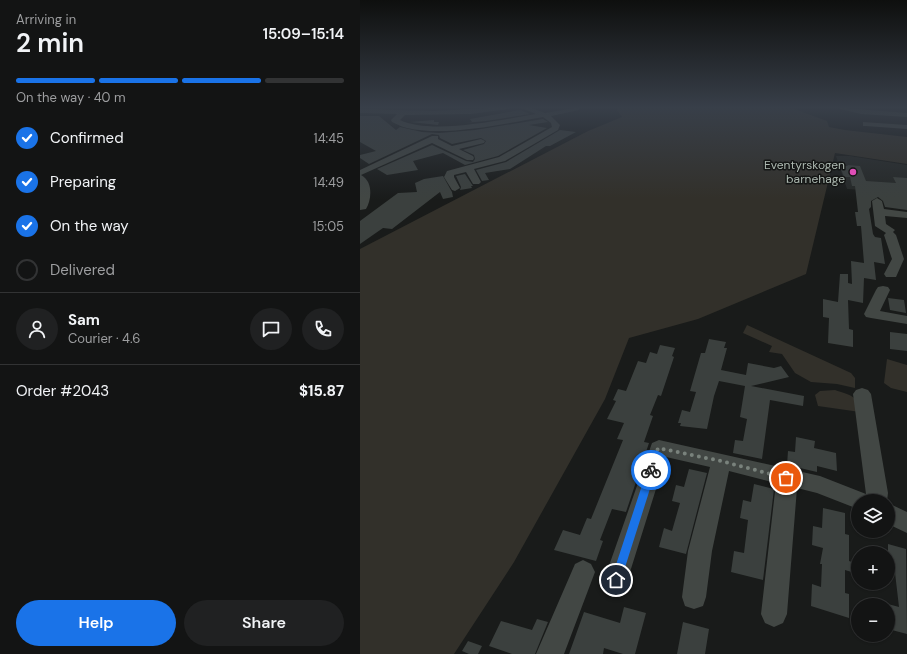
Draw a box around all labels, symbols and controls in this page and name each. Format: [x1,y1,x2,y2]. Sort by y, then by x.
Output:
text: Arriving in [16,11,76,28]
text: 15:09–15:14 [263,24,344,44]
text: 2 min [16,26,84,60]
text: On the way · 40 m [16,89,126,106]
icon: check [16,127,38,149]
text: Confirmed [50,128,124,148]
text: 14:45 [314,130,344,147]
place label: Eventyrskogen barnehage [764,157,845,187]
marker: Eventyrskogen barnehage [848,167,858,177]
icon: check [16,171,38,193]
text: Preparing [50,172,116,192]
text: 14:49 [313,174,344,191]
icon: check [16,215,38,237]
text: On the way [50,216,129,236]
text: 15:05 [313,218,344,235]
text: Delivered [50,260,115,280]
button: person [16,308,58,350]
button: chat [250,308,292,350]
button: phone [302,308,344,350]
text: Sam [68,310,100,330]
text: Courier · 4.6 [68,330,140,347]
text: Order #2043 [16,381,109,401]
text: $15.87 [299,381,344,401]
courier [631,450,671,490]
icon: bike [640,459,662,481]
pin [769,461,803,495]
icon: bag [775,467,797,489]
map controls [851,494,895,642]
button: layers [851,494,895,538]
button: + [851,546,895,590]
pin [599,563,633,597]
icon: home [605,569,627,591]
button: − [851,598,895,642]
button: Help [16,600,176,646]
button: Share [184,600,344,646]

